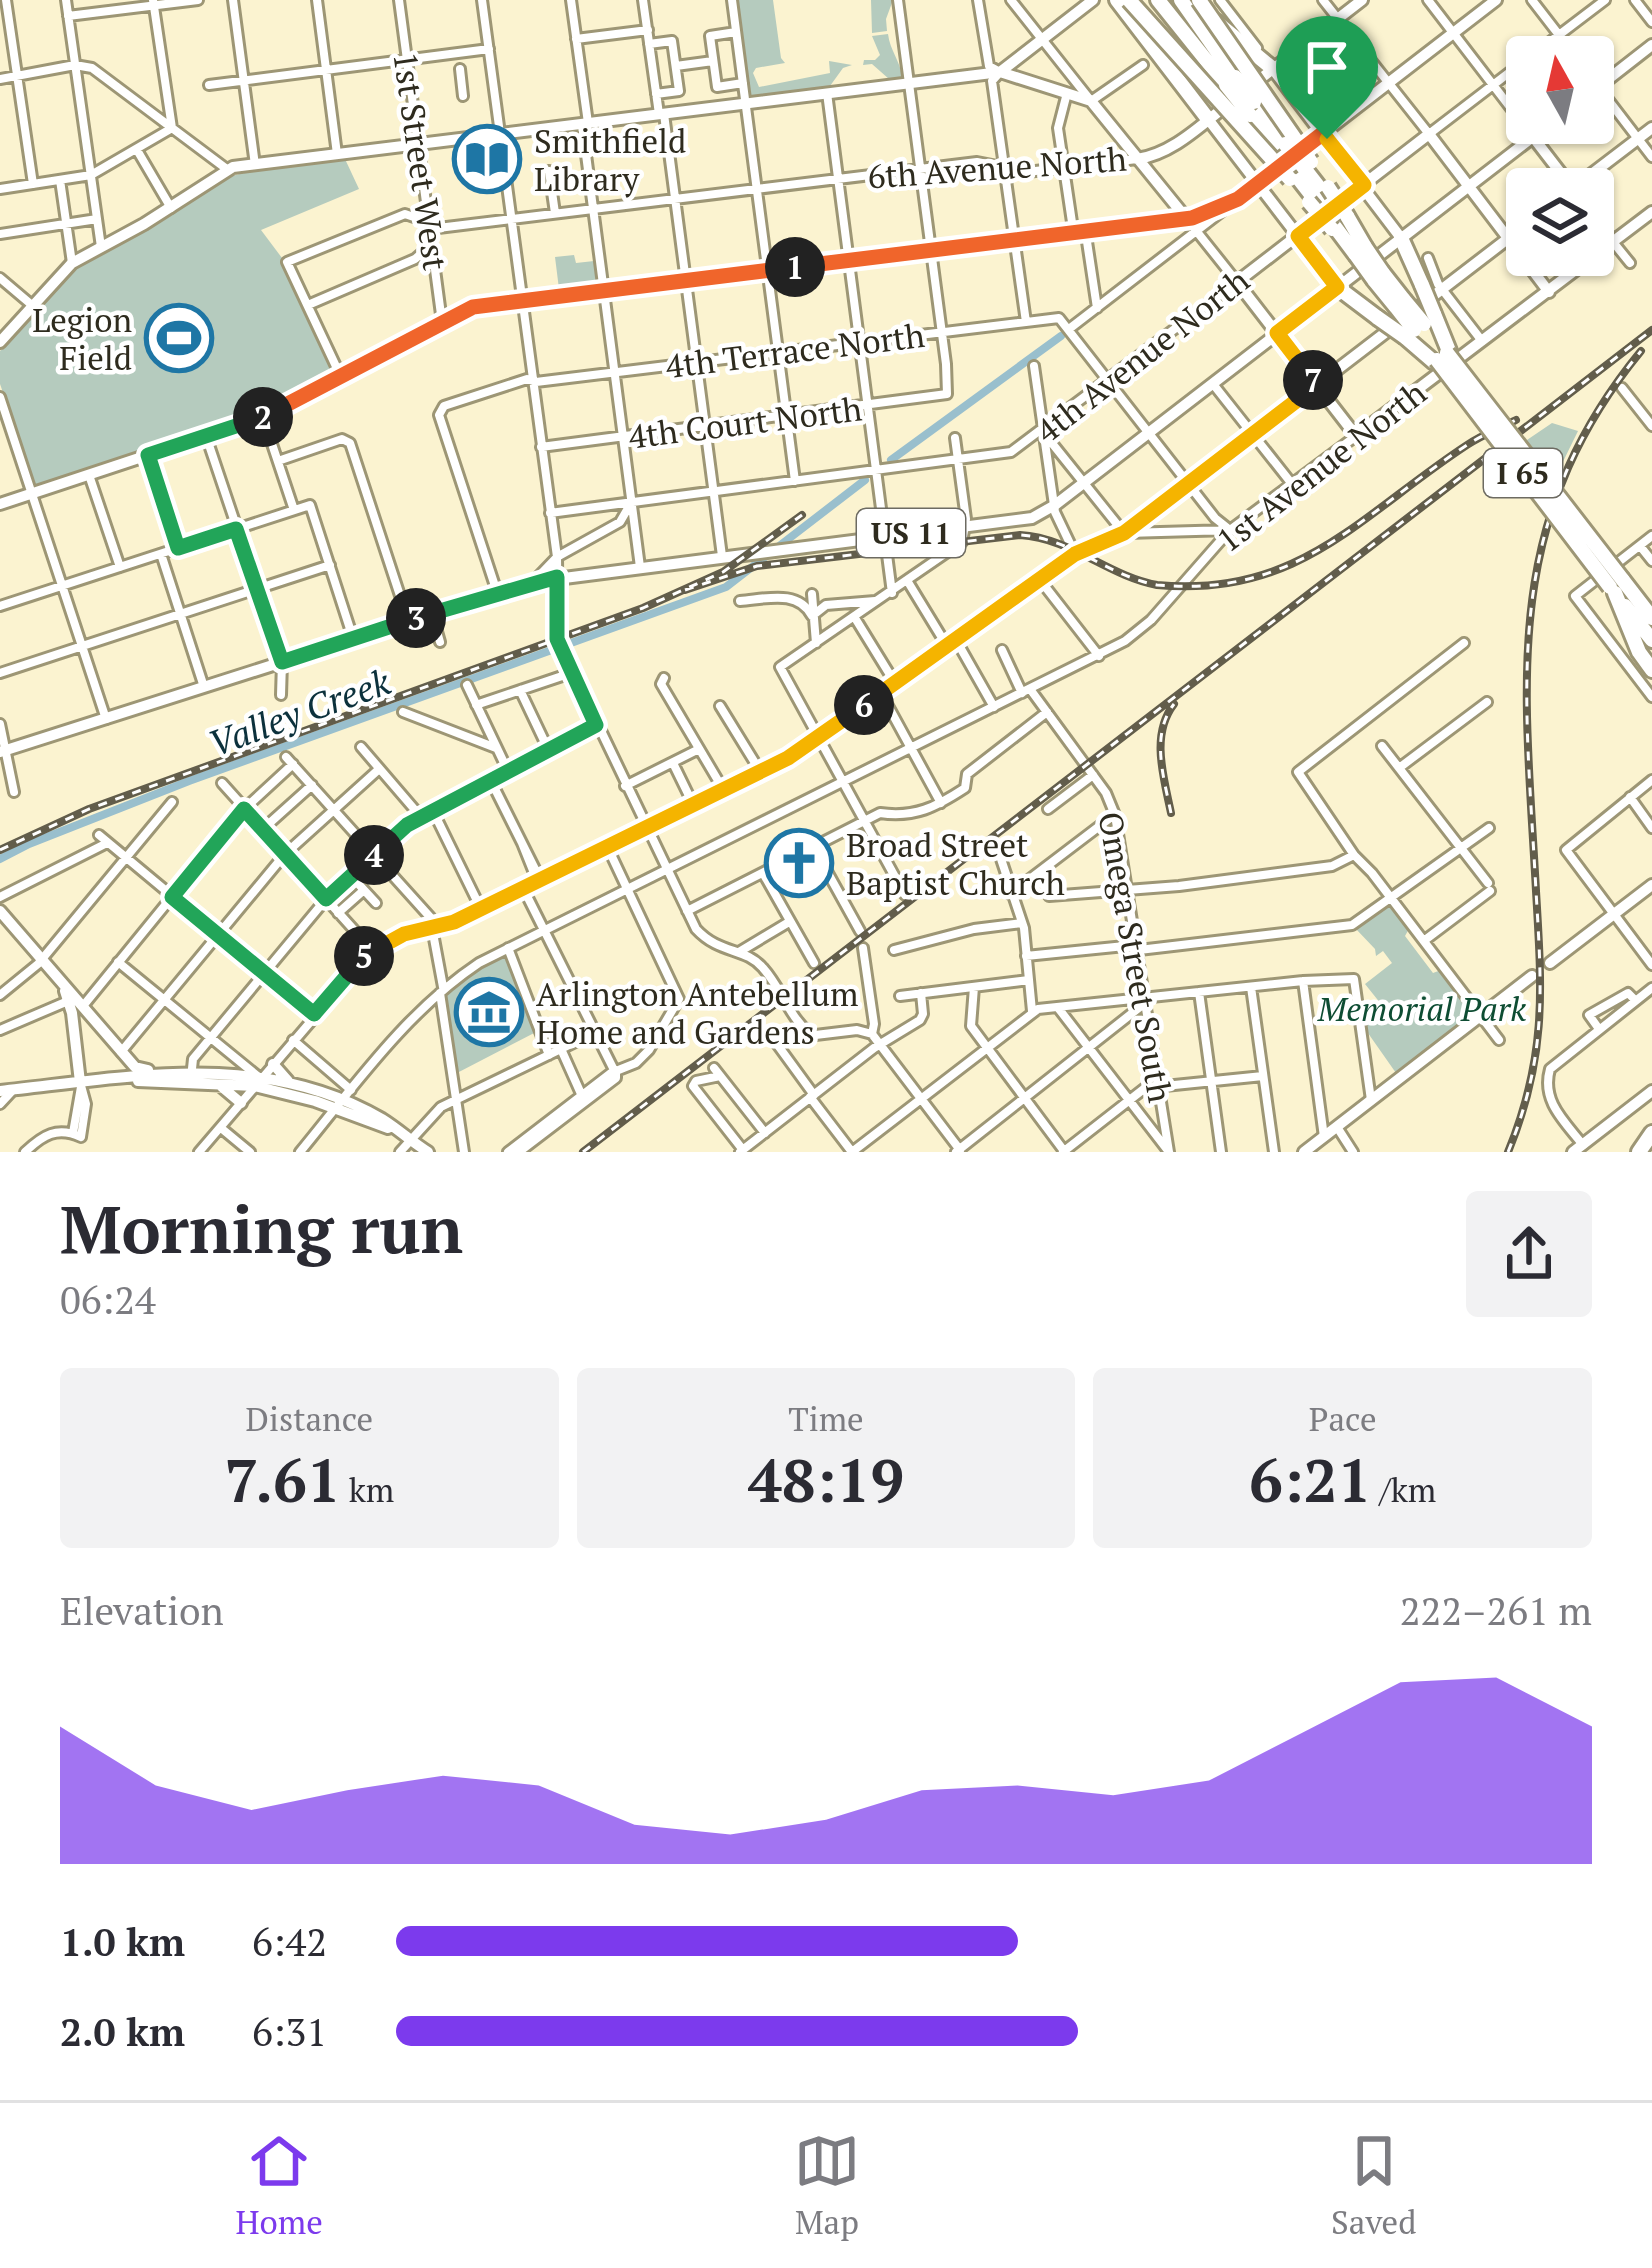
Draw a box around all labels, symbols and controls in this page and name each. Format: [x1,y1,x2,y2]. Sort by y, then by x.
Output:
pin [1276,16,1378,139]
icon: arrive [1294,34,1360,100]
north arrow [1506,36,1614,144]
map controls [1506,36,1614,276]
street label: 1st Street West [384,49,458,273]
place label: Smithfield Library [534,119,686,200]
library icon: Smithfield Library [452,124,522,194]
street label: 6th Avenue North [866,137,1128,197]
button: layers [1506,168,1614,276]
pin: 1 [765,237,825,297]
text: 1 [786,245,804,288]
street label: 4th Avenue North [1027,258,1257,452]
place label: Legion Field [32,298,132,379]
sports icon: Legion Field [144,303,214,373]
street label: 4th Terrace North [663,313,927,387]
pin: 7 [1283,350,1343,410]
text: 7 [1304,358,1322,401]
street label: 1st Avenue North [1208,371,1434,561]
street label: 4th Court North [626,386,864,458]
pin: 2 [233,387,293,447]
text: 2 [254,395,272,438]
road number: I 65 [1484,449,1562,497]
road number: US 11 [857,509,965,557]
pin: 3 [386,588,446,648]
text: 3 [407,596,425,639]
water label: Valley Creek [202,657,397,767]
pin: 6 [834,675,894,735]
text: 6 [855,683,873,726]
street label: Omega Street South [1089,808,1183,1106]
place label: Broad Street Baptist Church [846,823,1065,904]
pin: 4 [344,825,404,885]
church icon: Broad Street Baptist Church [764,828,834,898]
text: 4 [365,833,383,876]
pin: 5 [334,926,394,986]
text: 5 [355,934,373,977]
place label: Arlington Antebellum Home and Gardens [536,972,858,1053]
museum icon: Arlington Antebellum Home and Gardens [454,977,524,1047]
park label: Memorial Park [1317,987,1526,1030]
text: Morning run [60,1184,463,1272]
button: share [1466,1191,1592,1317]
text: 06:24 [60,1273,156,1325]
text: Distance [246,1397,373,1440]
text: Time [788,1397,864,1440]
text: Pace [1309,1397,1377,1440]
text: 7.61 [224,1440,341,1519]
text: 48:19 [748,1440,904,1519]
text: 6:21 [1249,1440,1371,1519]
text: km [341,1468,394,1511]
text: /km [1371,1468,1436,1511]
text: Elevation [60,1584,224,1636]
text: 222–261 m [1400,1584,1592,1636]
text: 1.0 km [60,1915,185,1967]
text: 6:42 [252,1915,327,1967]
text: 2.0 km [60,2005,185,2057]
text: 6:31 [252,2005,327,2057]
tab: Home [236,2128,323,2243]
tab: Map [794,2128,860,2243]
tab: Saved [1331,2128,1416,2243]

